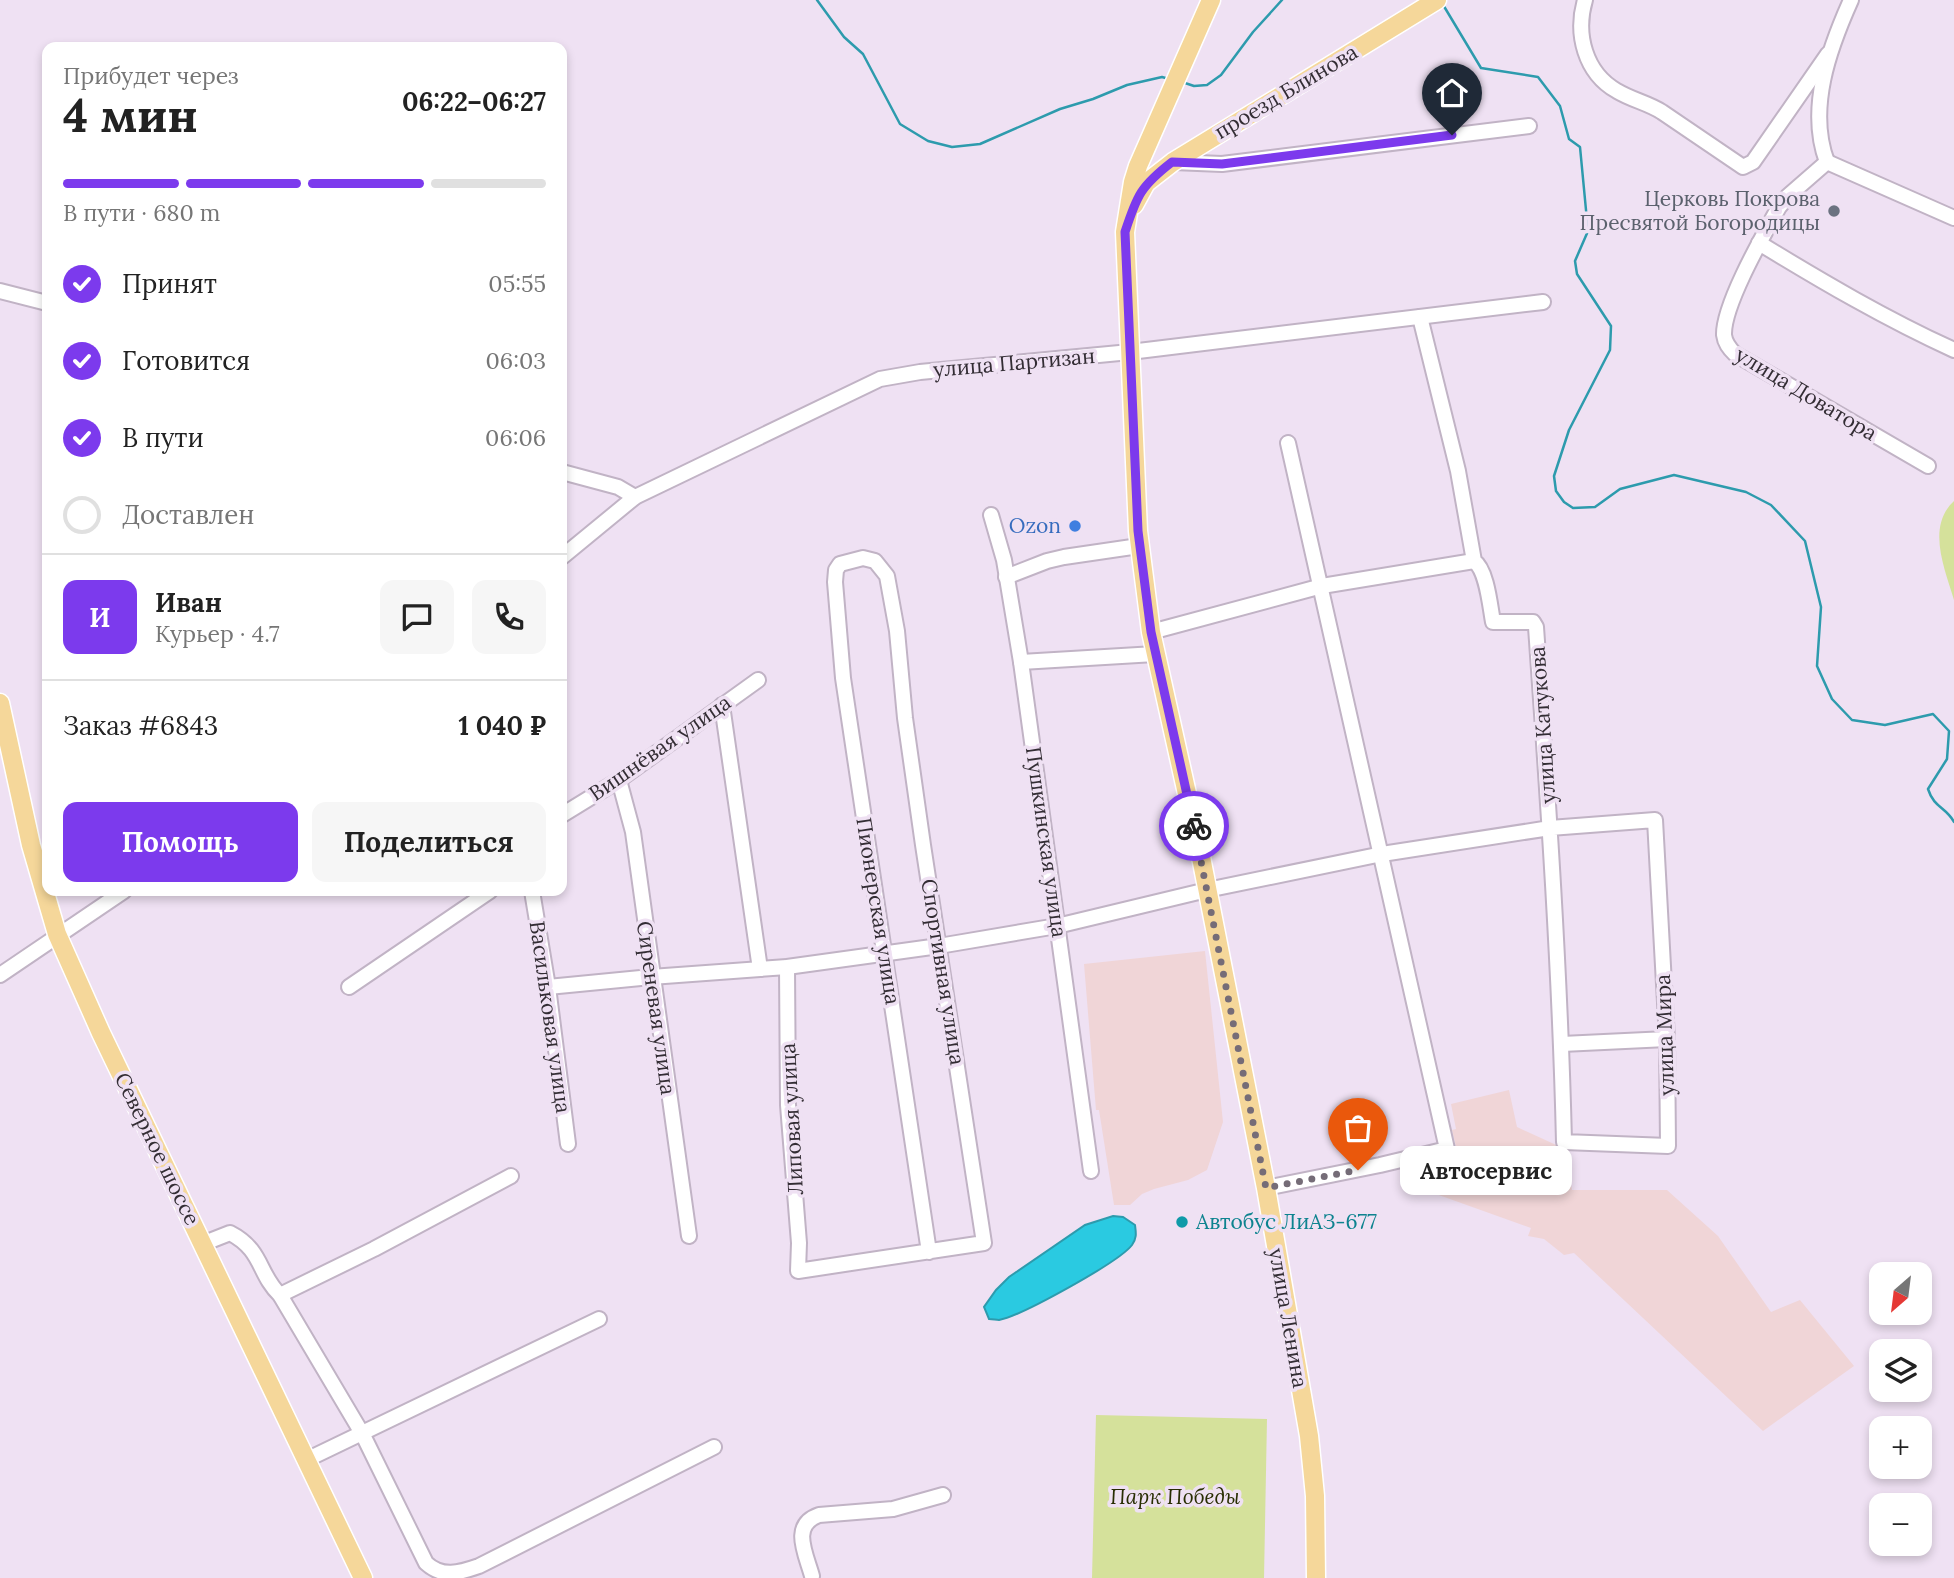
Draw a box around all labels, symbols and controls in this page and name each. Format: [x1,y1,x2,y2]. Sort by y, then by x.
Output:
street label: проезд Блинова [1209,38,1362,145]
text: Прибудет через [63,61,239,90]
pin [1422,63,1482,135]
icon: home [1433,74,1471,112]
text: 06:22–06:27 [402,85,546,118]
text: 4 мин [63,86,198,145]
place label: Церковь Покрова Пресвятой Богородицы [1580,185,1820,236]
text: В пути · 680 m [63,198,220,227]
marker: Церковь Покрова Пресвятой Богородицы [1826,203,1842,219]
icon: check [63,265,101,303]
text: Принят [122,267,217,300]
text: 05:55 [488,269,546,298]
street label: улица Доватора [1730,341,1882,447]
icon: check [63,342,101,380]
street label: улица Партизан [932,342,1096,383]
text: Готовится [122,344,250,377]
text: 06:03 [486,346,546,375]
icon: check [63,419,101,457]
text: В пути [122,421,204,454]
text: 06:06 [485,423,546,452]
text: Доставлен [122,498,255,531]
place label: Ozon [1009,512,1061,539]
marker: Ozon [1067,518,1083,534]
button: chat [380,580,454,654]
button: phone [472,580,546,654]
text: Иван [155,586,222,619]
text: И [89,601,111,634]
text: Курьер · 4.7 [155,619,280,648]
street label: улица Катукова [1524,645,1561,805]
street label: Вишнёвая улица [583,688,736,807]
text: Заказ #6843 [63,709,218,742]
text: 1 040 ₽ [458,709,546,742]
street label: Пушкинская улица [1020,745,1073,939]
courier [1159,791,1229,861]
button: Помощь [63,802,298,882]
button: Поделиться [312,802,546,882]
icon: bike [1175,807,1213,845]
street label: Пионерская улица [850,816,907,1006]
street label: Спортивная улица [915,877,972,1067]
street label: Васильковая улица [524,919,577,1115]
street label: Сиреневая улица [631,919,682,1097]
street label: улица Мира [1649,974,1680,1096]
street label: Липовая улица [774,1042,809,1196]
street label: Северное шоссе [109,1068,206,1229]
pin [1328,1098,1388,1170]
icon: bag [1339,1109,1377,1147]
callout: Автосервис [1400,1146,1572,1194]
text: Автосервис [1420,1156,1552,1185]
place label: Автобус ЛиАЗ-677 [1195,1208,1377,1235]
marker: Автобус ЛиАЗ-677 [1174,1214,1190,1230]
street label: улица Ленина [1263,1246,1314,1390]
north arrow [1869,1262,1932,1325]
map controls [1869,1262,1932,1556]
button: layers [1869,1339,1932,1402]
button: + [1869,1416,1932,1479]
park label: Парк Победы [1110,1483,1240,1510]
button: − [1869,1493,1932,1556]

